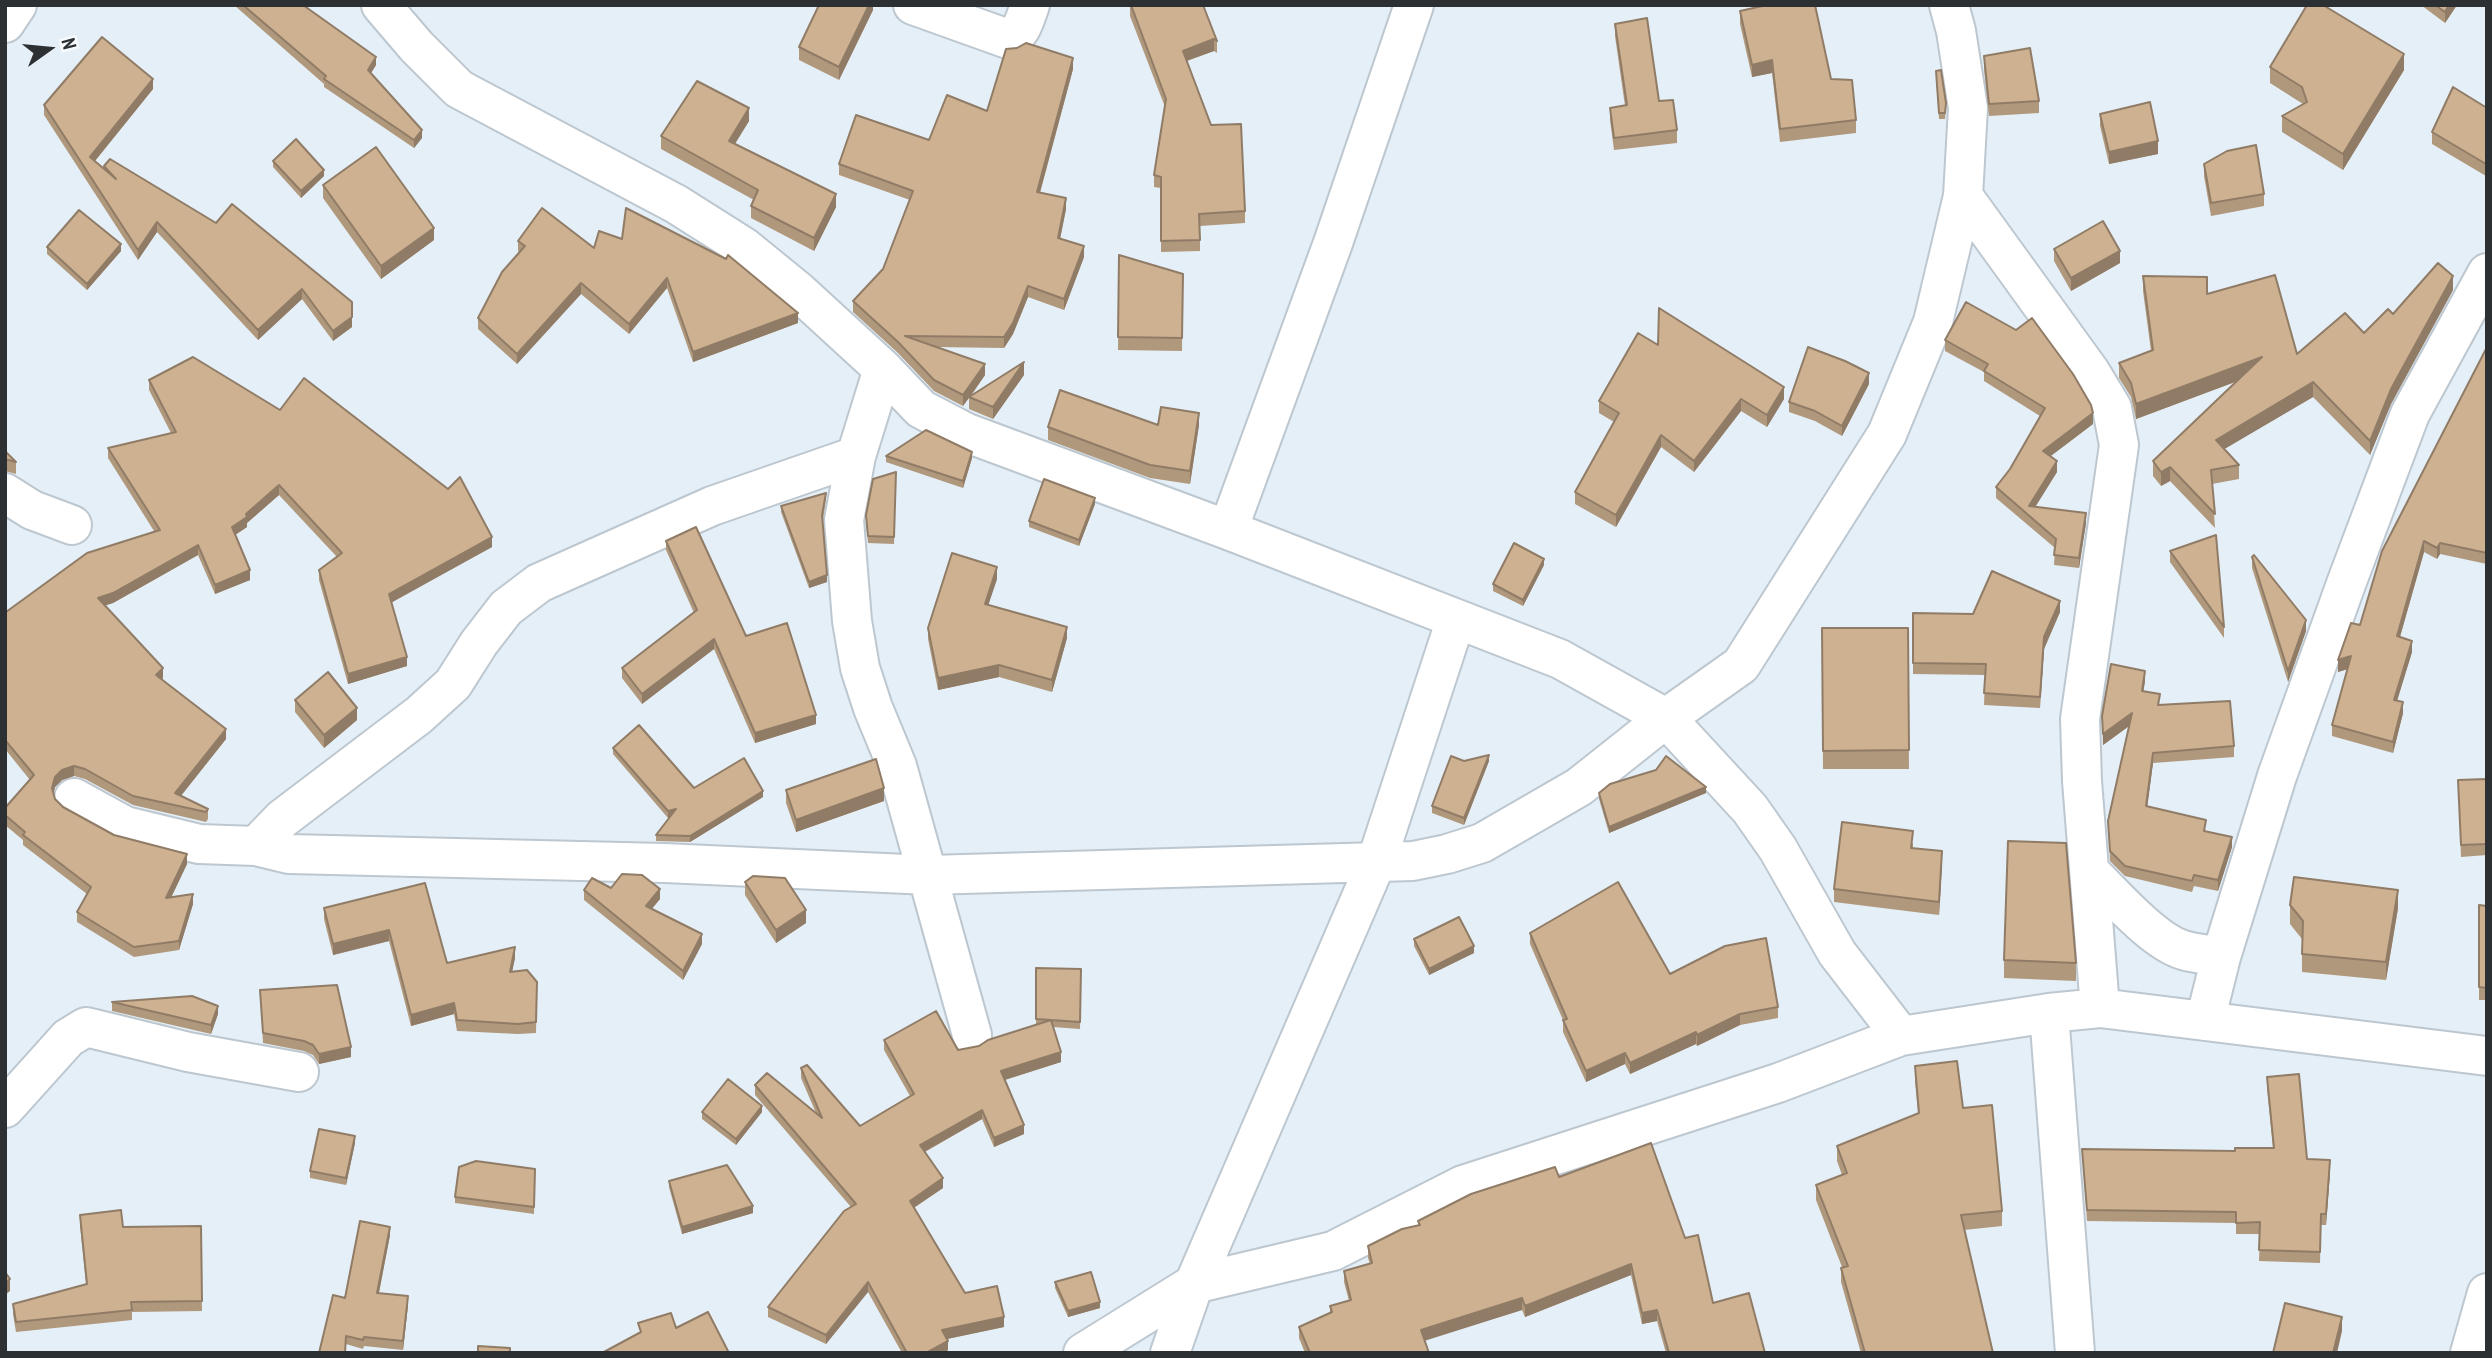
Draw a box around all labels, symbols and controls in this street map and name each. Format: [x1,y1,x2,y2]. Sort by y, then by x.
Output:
north arrow [14,14,84,84]
text: N [56,35,82,52]

